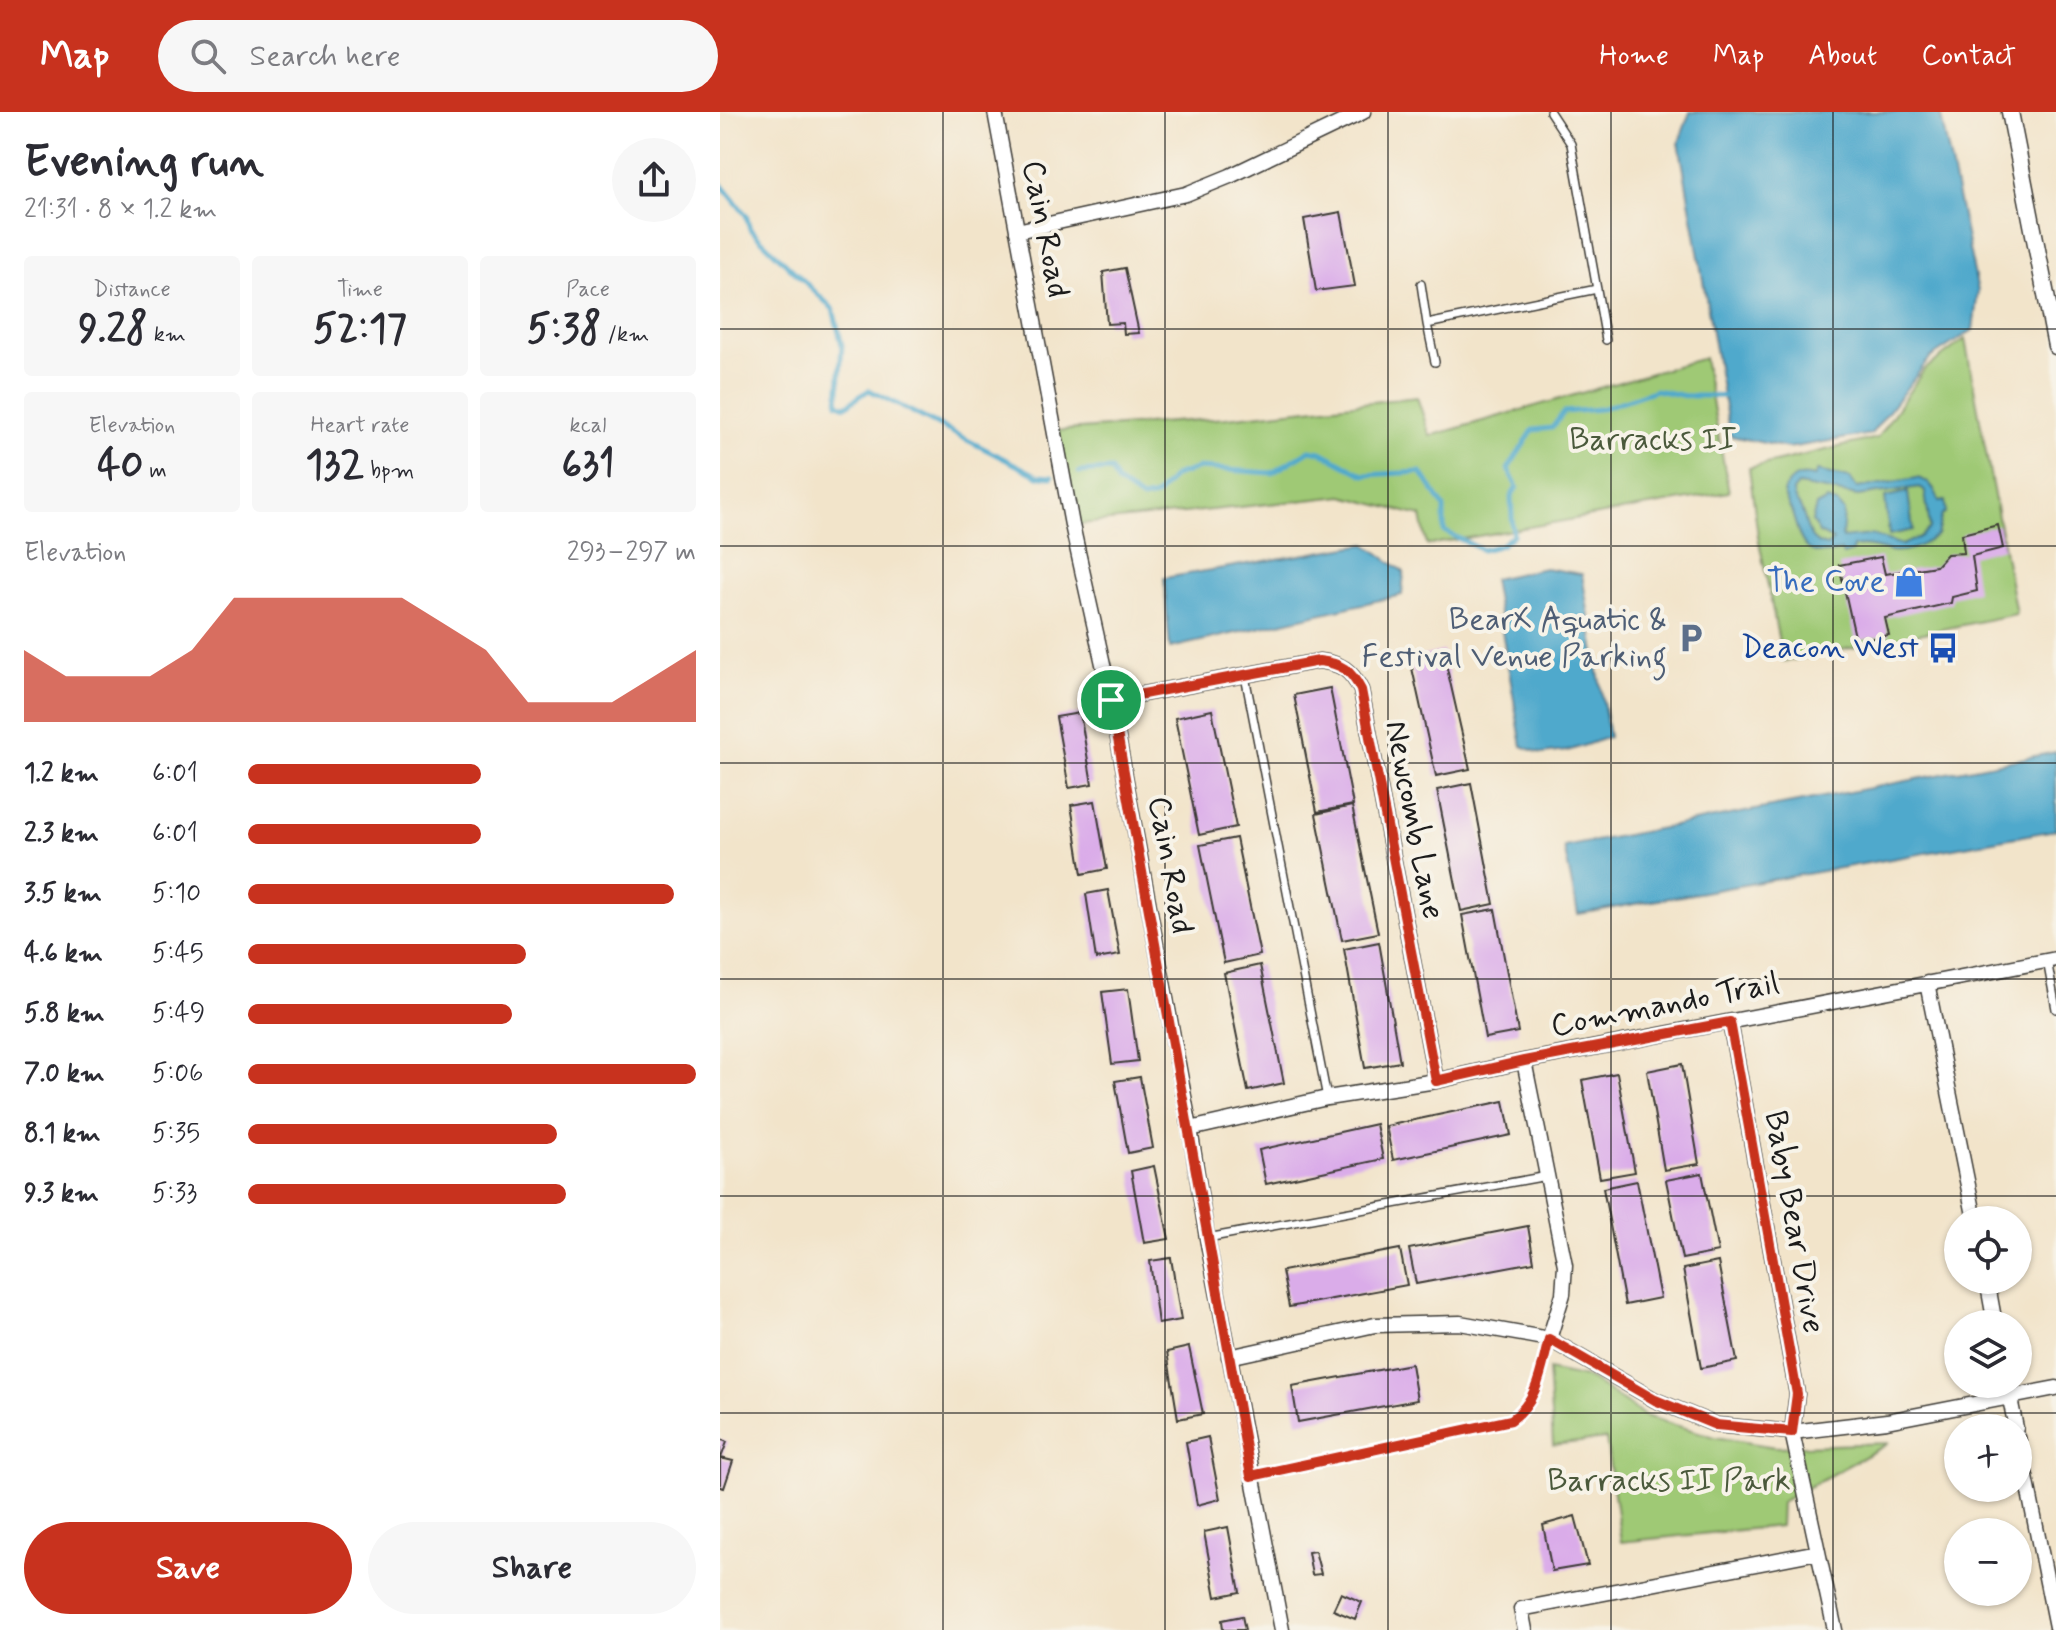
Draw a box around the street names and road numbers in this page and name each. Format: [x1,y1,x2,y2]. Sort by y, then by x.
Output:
street label: Cain Road [1011,157,1079,301]
street label: Newcomb Lane [1374,717,1454,923]
street label: Cain Road [1137,793,1203,937]
street label: Commando Trail [1547,962,1783,1048]
street label: Baby Bear Drive [1754,1107,1834,1337]

